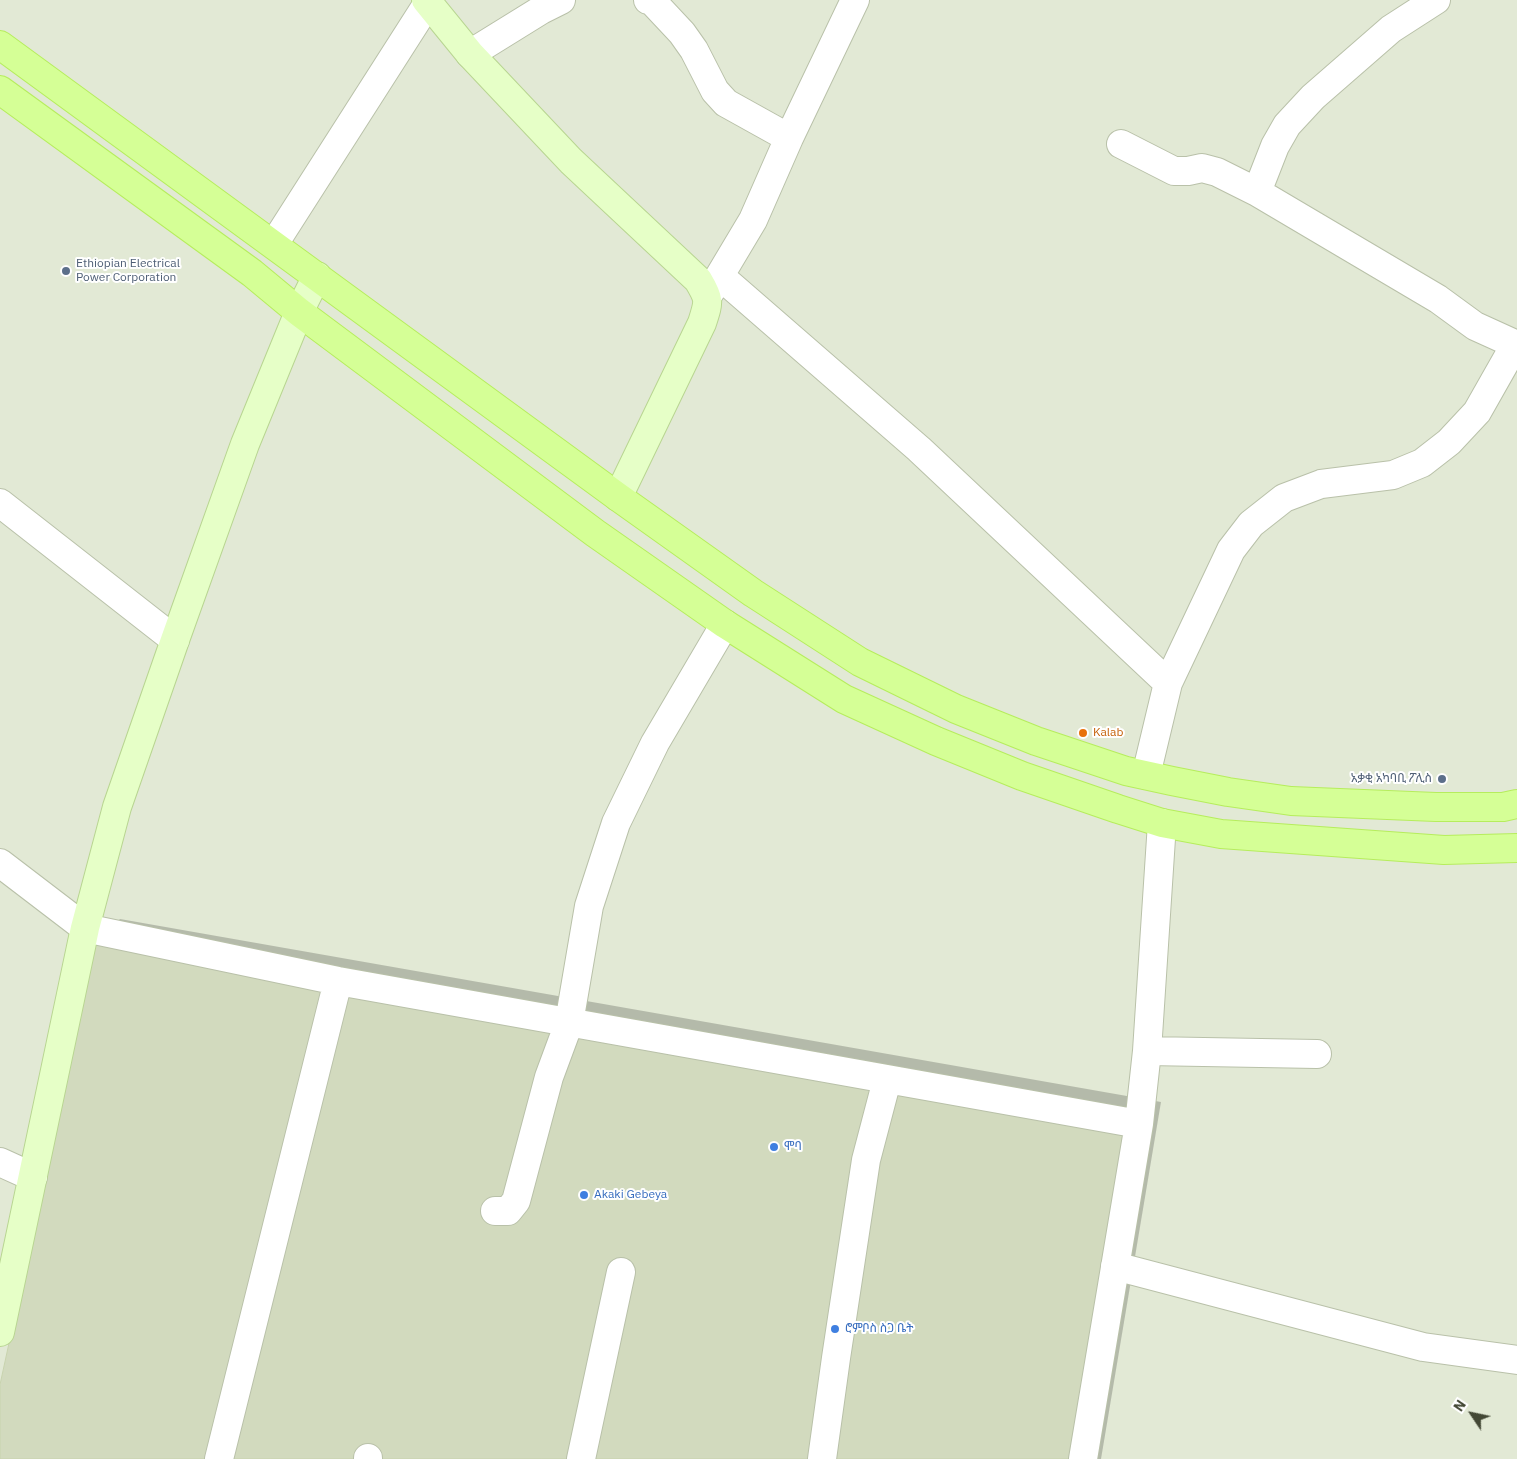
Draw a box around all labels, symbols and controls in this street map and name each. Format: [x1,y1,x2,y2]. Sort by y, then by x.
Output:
place label: Ethiopian Electrical Power Corporation [76,257,180,285]
marker: Ethiopian Electrical Power Corporation [60,265,72,277]
place label: Kalab [1093,726,1123,740]
marker: Kalab [1077,727,1089,739]
place label: አቃቂ አካባቢ ፖሊስ [1351,772,1432,786]
marker: አቃቂ አካባቢ ፖሊስ [1436,773,1448,785]
place label: ሞባ [784,1140,802,1154]
marker: ሞባ [768,1141,780,1153]
place label: Akaki Gebeya [594,1188,667,1202]
marker: Akaki Gebeya [578,1189,590,1201]
place label: ሮምቦስ ስጋ ቤት [845,1322,914,1336]
marker: ሮምቦስ ስጋ ቤት [829,1323,841,1335]
north arrow [1447,1389,1497,1439]
text: N [1449,1396,1470,1415]

